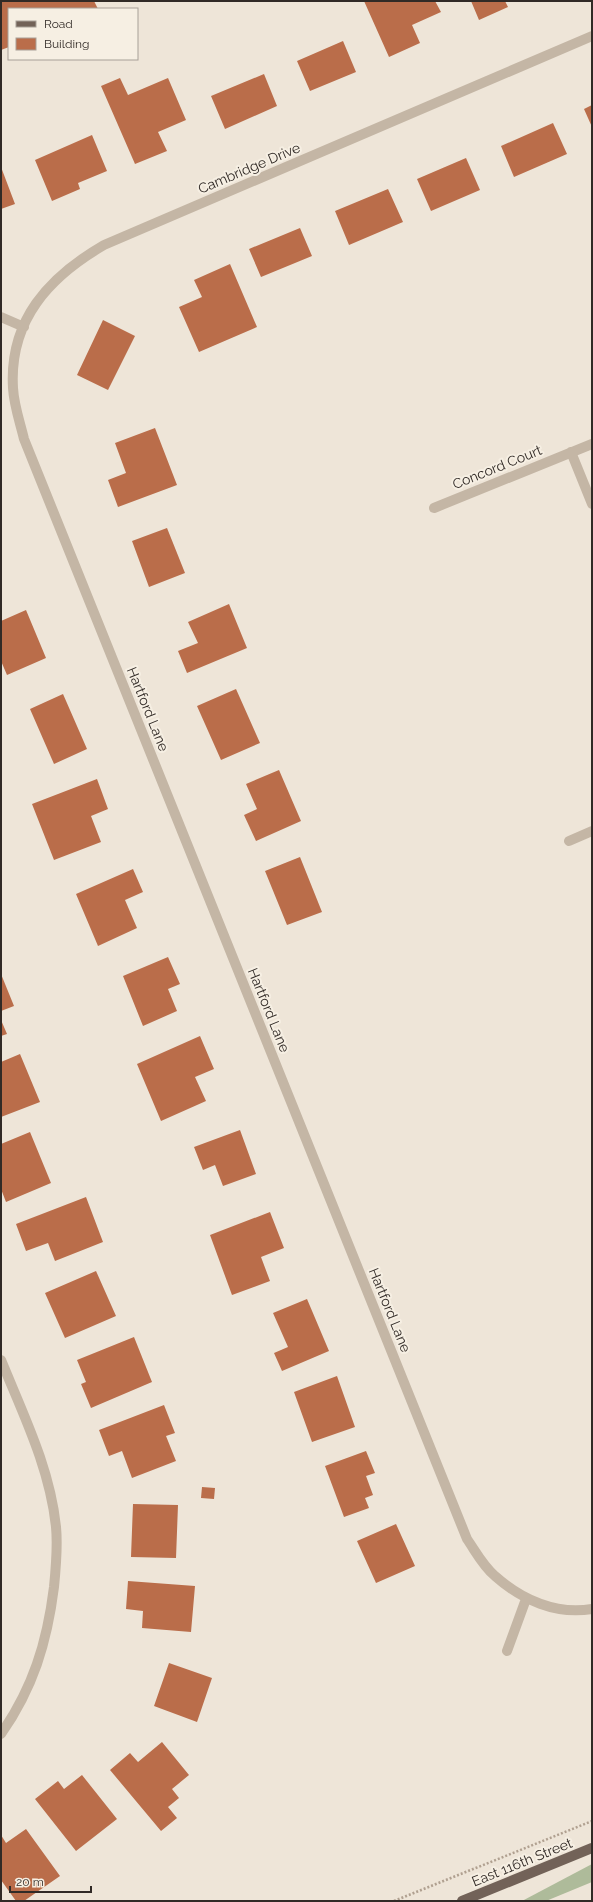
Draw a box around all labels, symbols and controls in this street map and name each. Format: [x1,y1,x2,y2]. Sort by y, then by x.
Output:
legend [8,8,138,60]
text: Road [44,17,73,31]
text: Building [44,37,90,51]
street label: Cambridge Drive [196,139,302,197]
street label: Concord Court [450,442,544,492]
street label: Hartford Lane [124,665,172,753]
street label: Hartford Lane [245,966,293,1054]
street label: Hartford Lane [366,1266,414,1354]
street label: East 116th Street [469,1834,575,1889]
scale bar [10,1868,91,1894]
text: 20 m [16,1875,44,1889]

